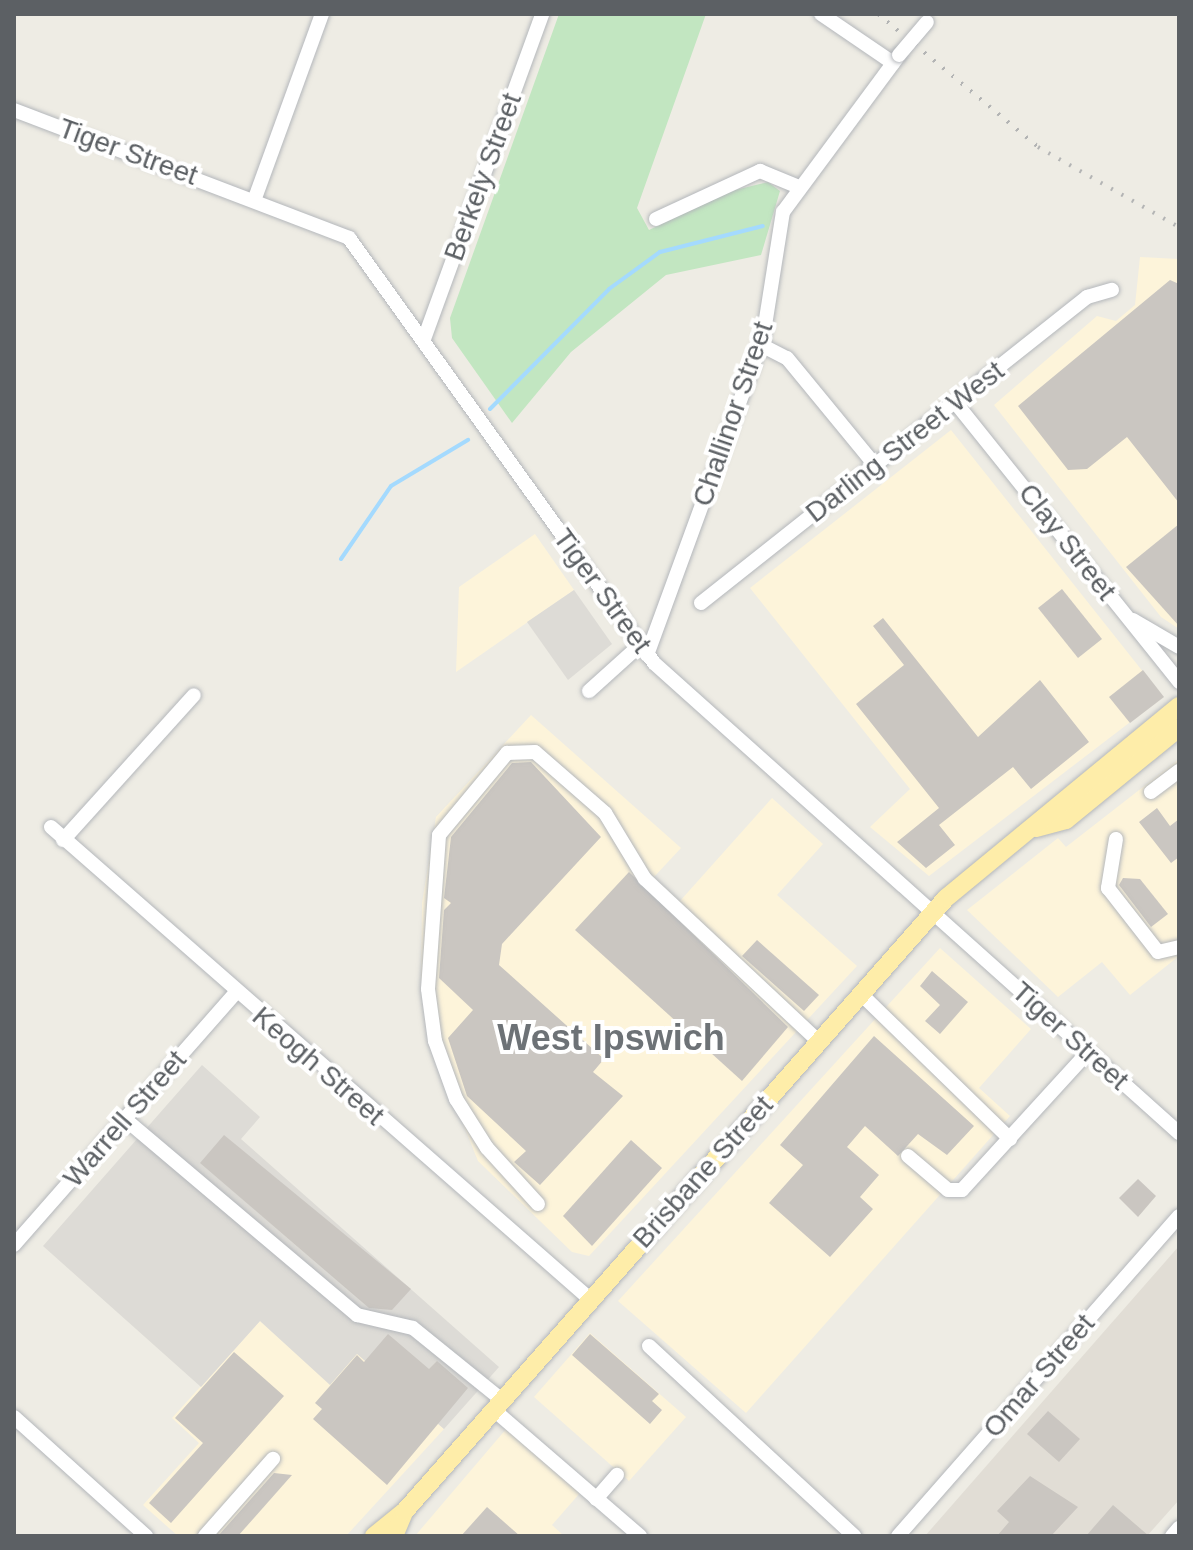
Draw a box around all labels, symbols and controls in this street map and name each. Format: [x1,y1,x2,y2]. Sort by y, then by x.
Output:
street label: Berkely Street [437,89,529,265]
street label: Tiger Street [54,111,202,193]
street label: Challinor Street [686,317,780,511]
street label: Darling Street West [799,354,1011,530]
street label: Clay Street [1011,477,1123,607]
street label: Tiger Street [546,522,658,660]
street label: Tiger Street [1005,975,1135,1097]
street label: Keogh Street [245,1000,391,1132]
district label: West Ipswich [497,1016,725,1060]
street label: Warrell Street [57,1044,193,1194]
street label: Brisbane Street [626,1089,780,1255]
street label: Omar Street [976,1307,1102,1445]

